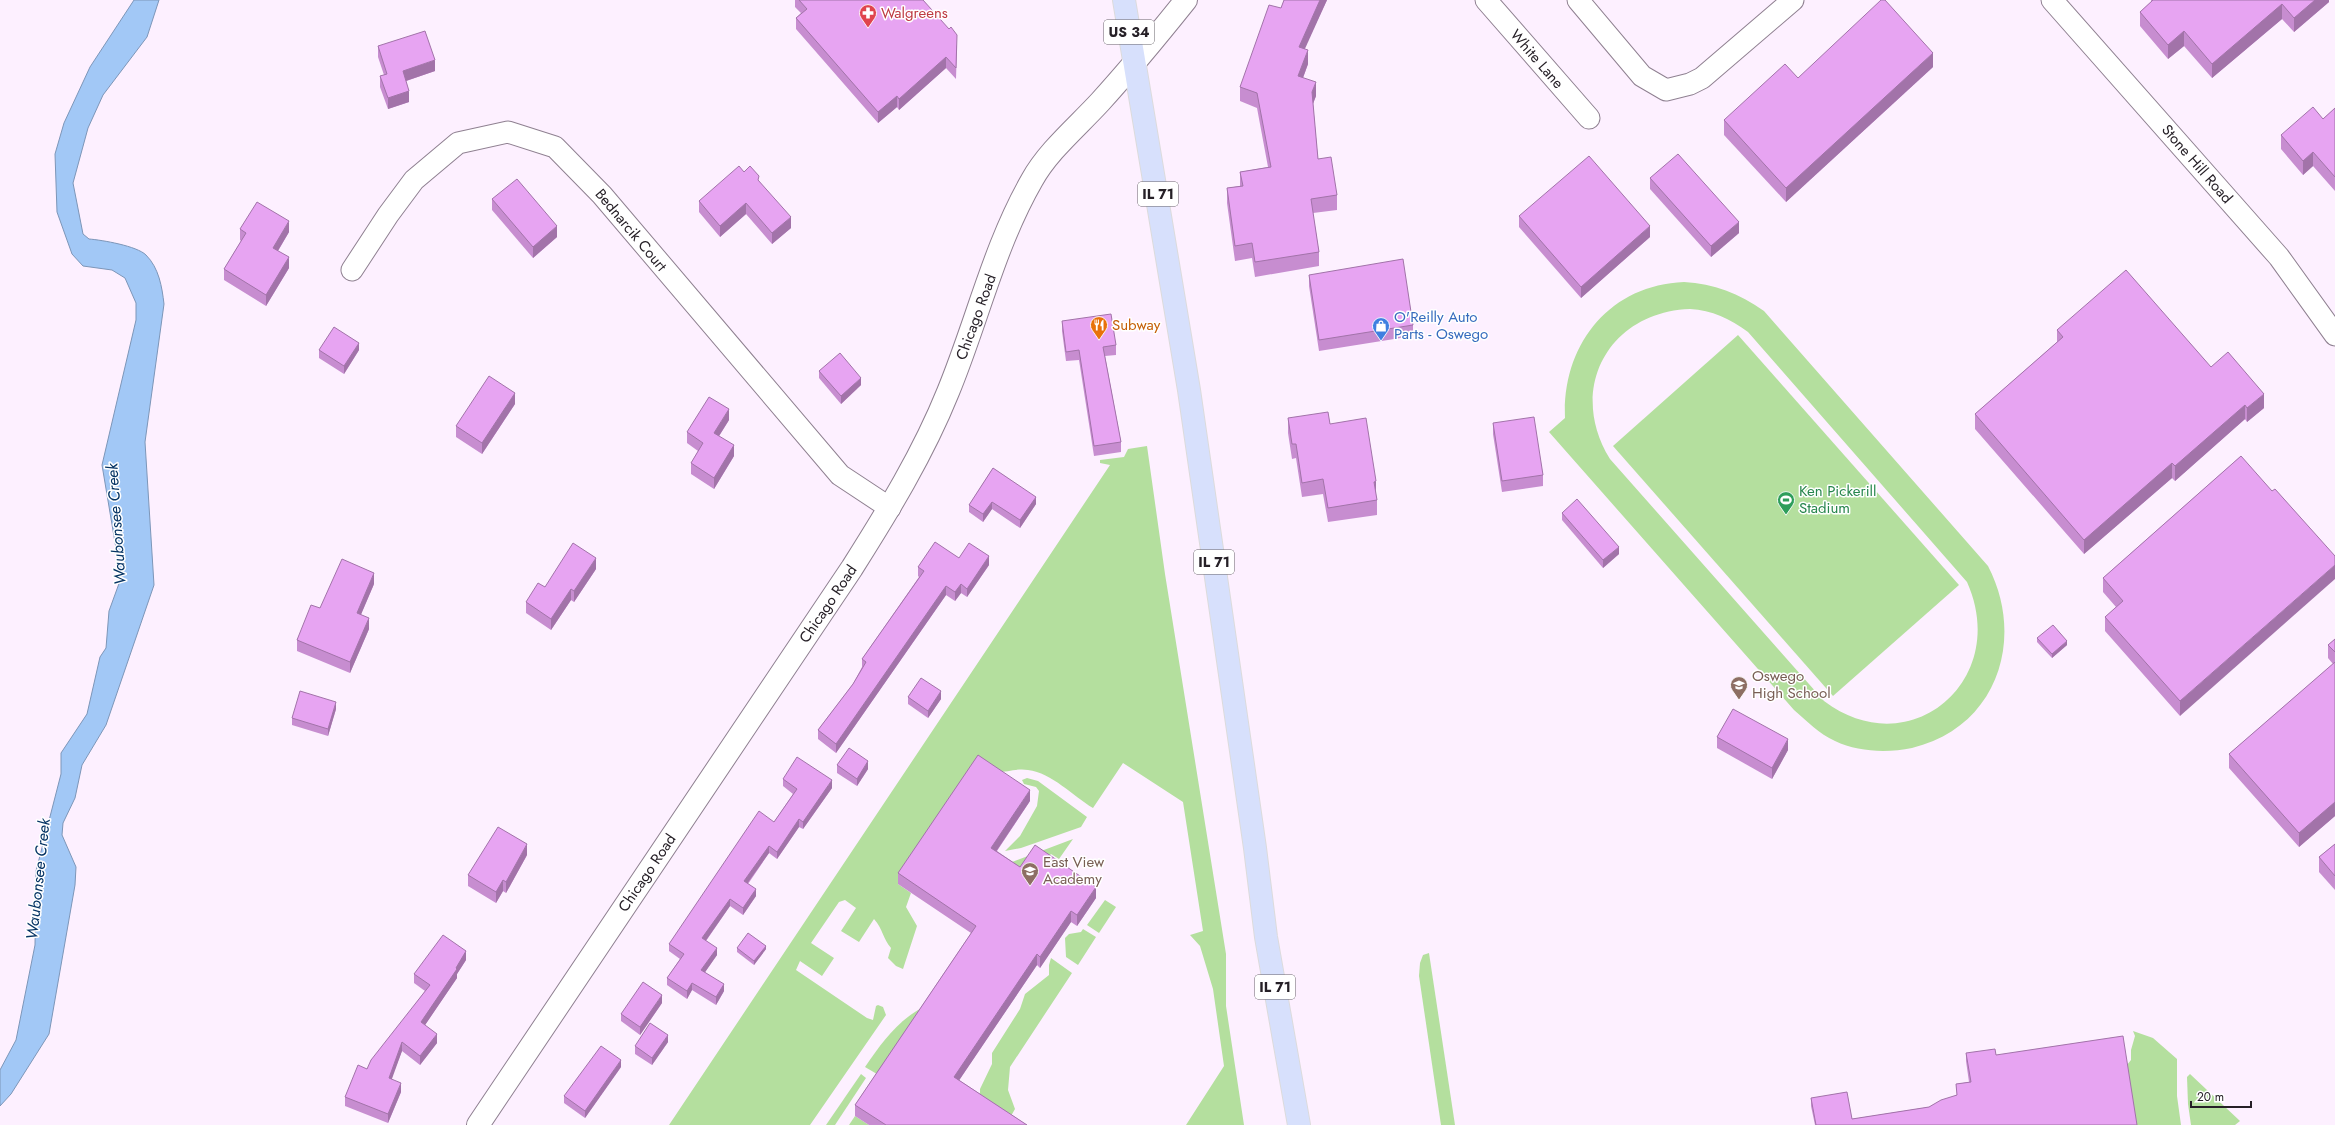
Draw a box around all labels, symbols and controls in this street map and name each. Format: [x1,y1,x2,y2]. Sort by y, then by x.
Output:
place label: Walgreens [881,2,948,24]
pharmacy icon: Walgreens [858,3,878,28]
road number: US 34 [1104,20,1154,44]
street label: White Lane [1505,25,1569,94]
street label: Stone Hill Road [2156,120,2238,208]
road number: IL 71 [1138,182,1178,206]
street label: Bednarcik Court [590,184,672,276]
street label: Chicago Road [950,271,1002,363]
place label: O'Reilly Auto Parts - Oswego [1394,306,1488,345]
place label: Subway [1112,314,1161,336]
restaurant icon: Subway [1089,315,1109,340]
shop icon: O'Reilly Auto Parts - Oswego [1371,316,1391,341]
water label: Waubonsee Creek [100,461,132,586]
place label: Ken Pickerill Stadium [1799,480,1876,519]
sports icon: Ken Pickerill Stadium [1776,490,1796,515]
road number: IL 71 [1194,550,1234,574]
street label: Chicago Road [794,561,862,647]
place label: Oswego High School [1752,665,1831,704]
school or university icon: Oswego High School [1729,675,1749,700]
water label: Waubonsee Creek [20,816,56,941]
street label: Chicago Road [613,830,681,916]
place label: East View Academy [1043,851,1105,890]
school or university icon: East View Academy [1020,861,1040,886]
road number: IL 71 [1255,975,1295,999]
scale bar [2191,1083,2251,1109]
text: 20 m [2197,1088,2224,1106]

